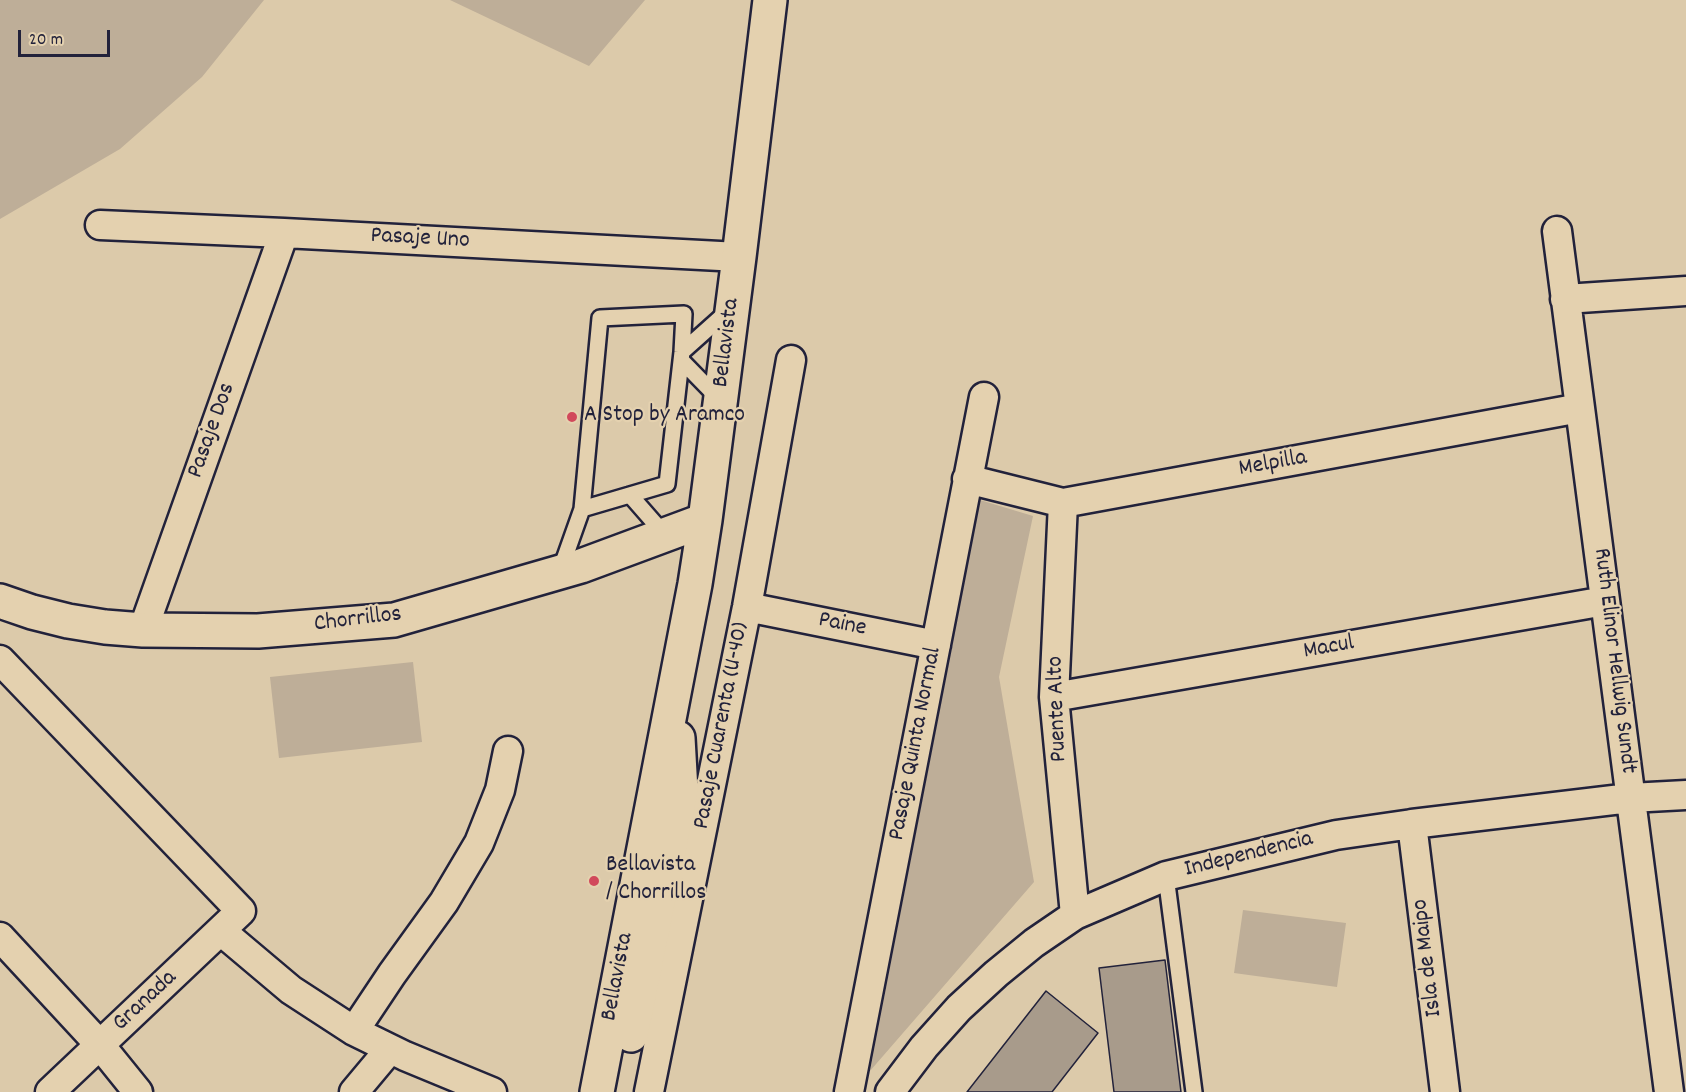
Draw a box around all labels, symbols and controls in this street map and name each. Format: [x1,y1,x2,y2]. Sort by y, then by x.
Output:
scale bar [21,18,112,56]
text: 20 m [29,28,63,53]
street label: Pasaje Uno [370,223,470,257]
street label: Bellavista [708,297,748,389]
street label: Pasaje Dos [183,380,243,482]
place label: A Stop by Aramco [584,403,745,431]
marker: A Stop by Aramco [565,410,579,424]
street label: Melpilla [1237,445,1309,485]
street label: Ruth Elinor Hellwig Sundt [1585,547,1641,775]
street label: Chorrillos [313,601,403,641]
street label: Paine [816,607,868,645]
street label: Pasaje Cuarenta (U-40) [689,620,757,832]
street label: Macul [1301,630,1357,668]
street label: Pasaje Quinta Normal [884,645,950,843]
street label: Puente Alto [1043,655,1075,763]
street label: Independencia [1182,826,1316,886]
place label: Bellavista / Chorrillos [606,853,706,909]
marker: Bellavista / Chorrillos [587,874,601,888]
street label: Isla de Maipo [1407,897,1451,1019]
street label: Bellavista [596,930,642,1024]
street label: Granada [108,965,184,1039]

